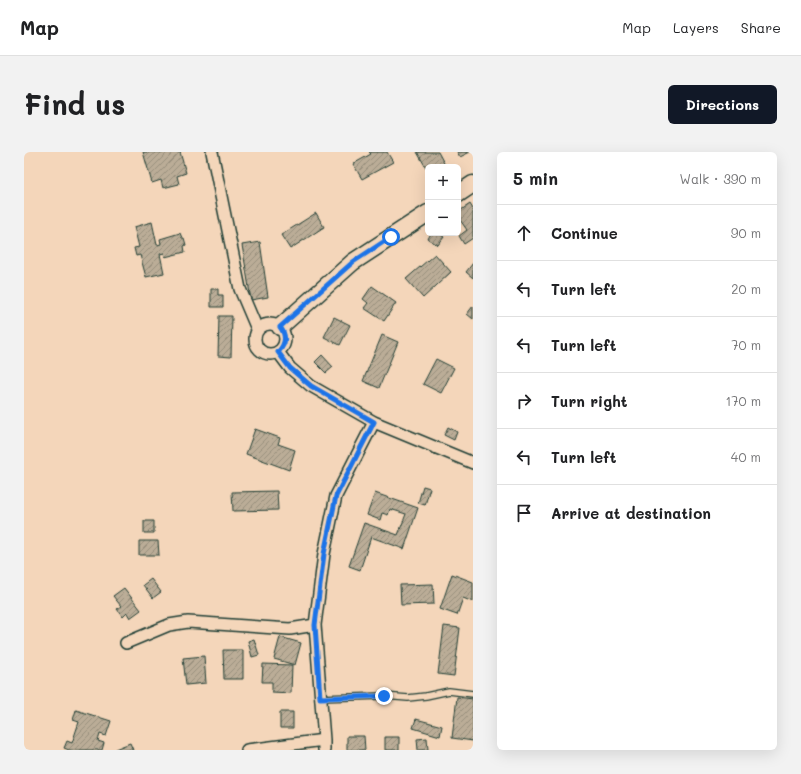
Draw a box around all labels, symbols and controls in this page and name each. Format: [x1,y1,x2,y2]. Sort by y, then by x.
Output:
text: Map [20,15,59,40]
text: Map [622,18,651,37]
text: Layers [673,18,719,37]
text: Share [741,18,781,37]
button: Directions [668,85,777,124]
text: Find us [24,86,125,122]
map controls [425,164,461,236]
button: + [425,164,461,200]
text: 5 min [513,167,558,189]
text: Walk · 390 m [679,170,761,187]
button: − [425,200,461,236]
icon: ahead [513,222,535,244]
text: Continue [551,223,618,243]
text: 90 m [731,224,761,241]
route start [382,228,400,246]
icon: left [513,278,535,300]
text: Turn left [551,279,616,299]
text: 20 m [731,280,761,297]
icon: left [513,334,535,356]
text: Turn left [551,335,616,355]
text: 70 m [731,336,761,353]
icon: right [513,390,535,412]
text: Turn right [551,391,628,411]
text: 170 m [725,392,761,409]
icon: left [513,446,535,468]
text: Turn left [551,447,616,467]
text: 40 m [731,448,761,465]
icon: arrive [513,502,535,524]
text: Arrive at destination [551,503,711,523]
route end [375,687,393,705]

